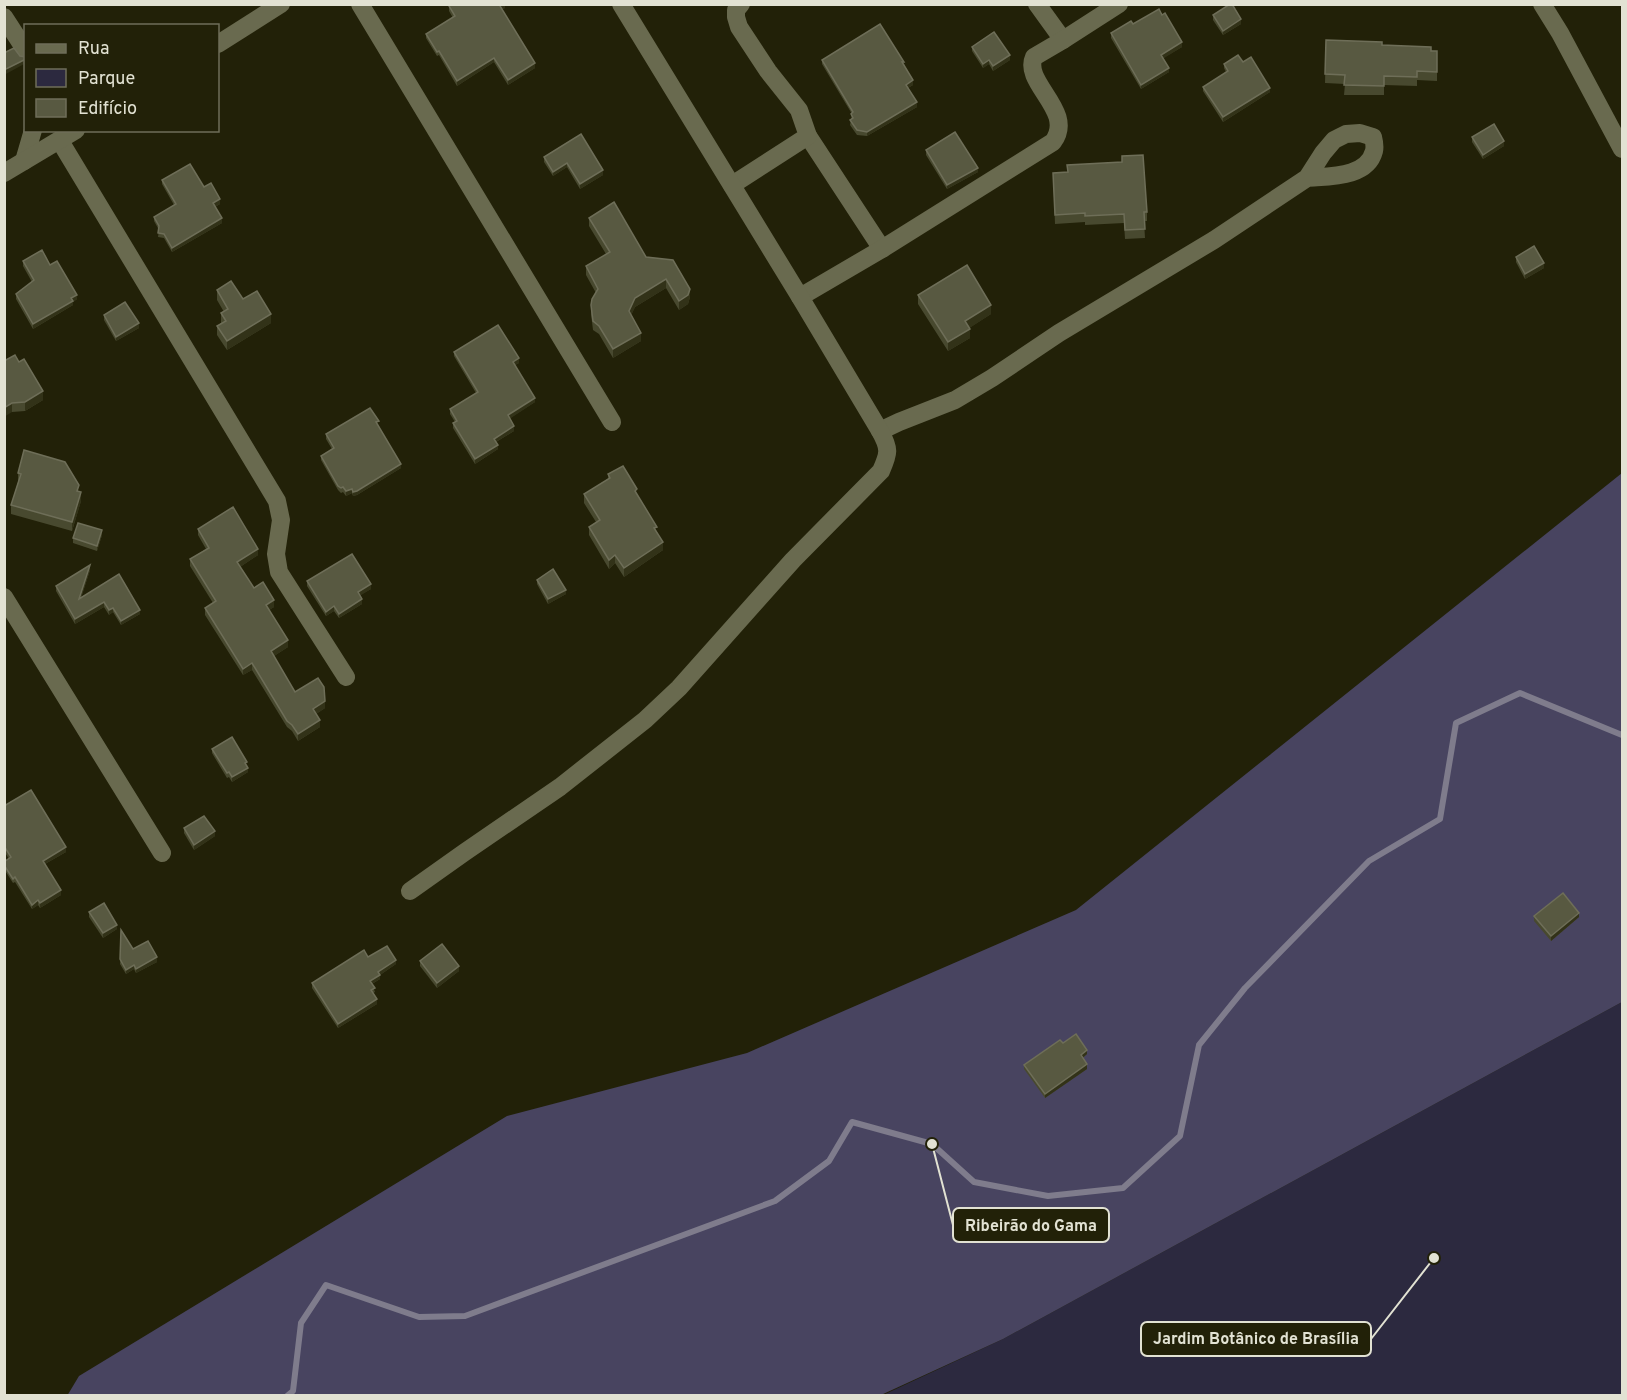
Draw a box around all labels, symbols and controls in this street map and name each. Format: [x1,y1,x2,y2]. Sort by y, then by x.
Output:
legend [24,24,219,132]
text: Rua [78,38,109,61]
text: Parque [78,68,135,91]
text: Edifício [78,98,137,121]
callout: Ribeirão do Gama [953,1208,1109,1242]
text: Ribeirão do Gama [965,1217,1097,1237]
callout: Jardim Botânico de Brasília [1141,1322,1371,1356]
text: Jardim Botânico de Brasília [1153,1330,1359,1350]

